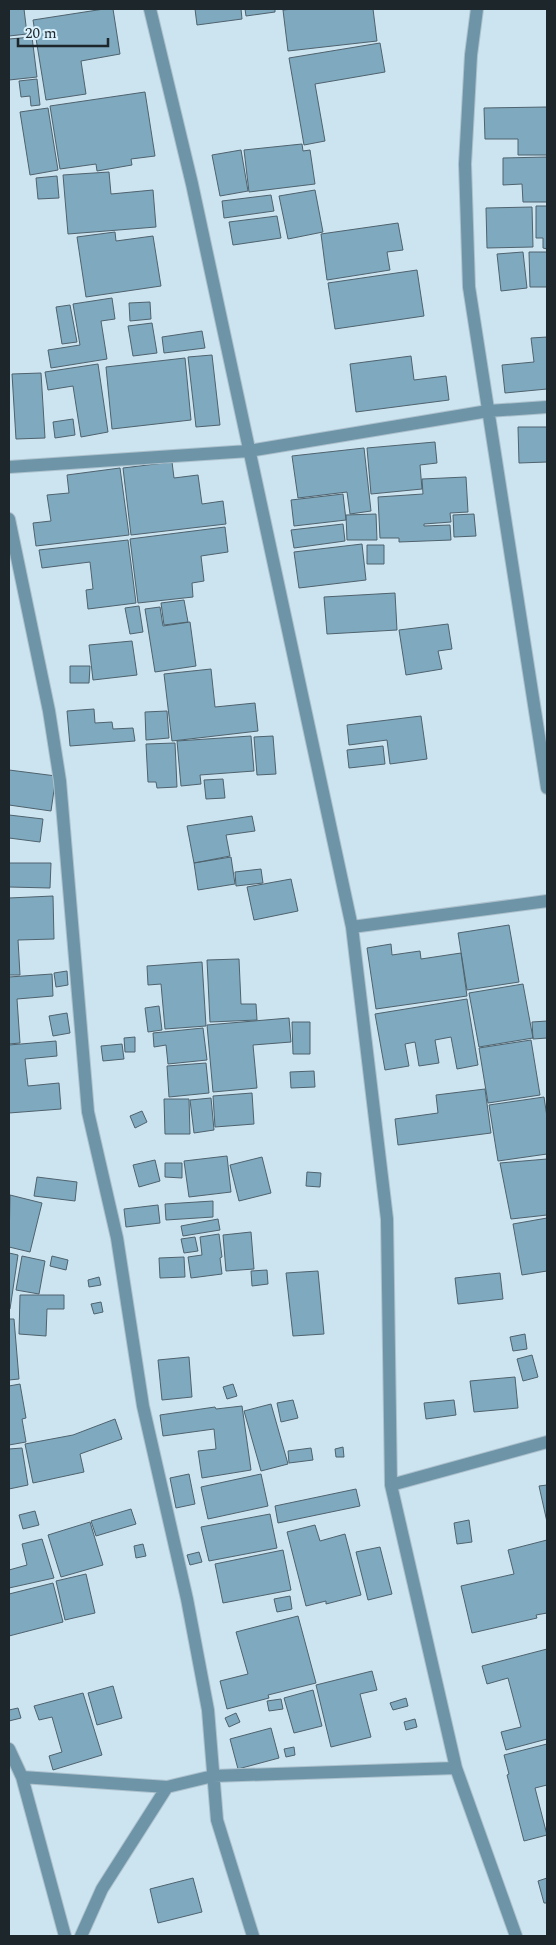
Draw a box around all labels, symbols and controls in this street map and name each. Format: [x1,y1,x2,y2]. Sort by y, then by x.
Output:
scale bar [18,15,108,47]
text: 20 m [25,22,57,45]

